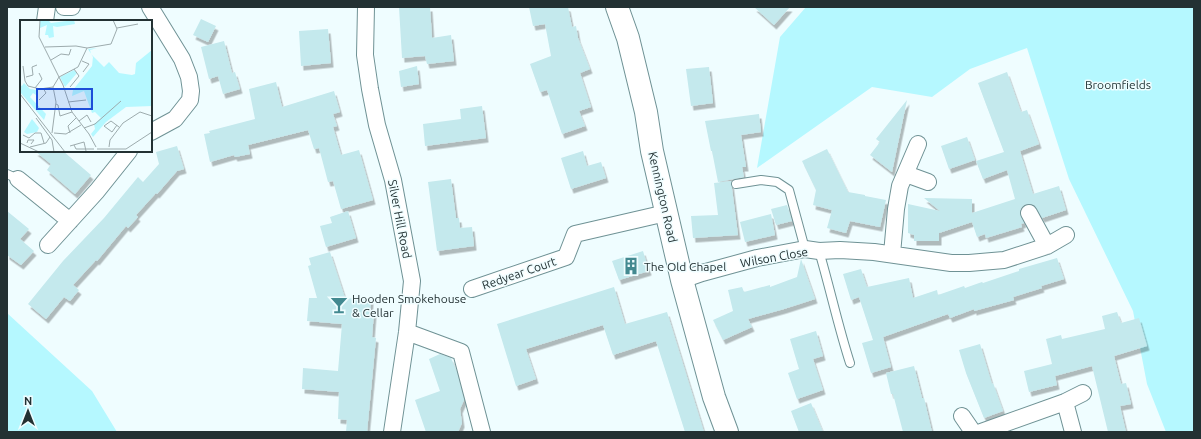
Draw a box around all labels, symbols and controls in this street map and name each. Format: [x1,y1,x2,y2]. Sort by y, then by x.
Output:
inset map [20,20,152,152]
park label: Broomfields [1085,78,1151,91]
street label: Kennington Road [646,150,680,244]
street label: Silver Hill Road [386,178,414,260]
street label: Wilson Close [739,245,809,269]
street label: Redyear Court [480,254,558,292]
building icon: The Old Chapel [621,256,641,276]
place label: The Old Chapel [644,260,726,273]
place label: Hooden Smokehouse & Cellar [352,292,466,319]
bar icon: Hooden Smokehouse & Cellar [329,295,349,315]
north arrow [8,391,48,431]
text: N [24,395,32,407]

